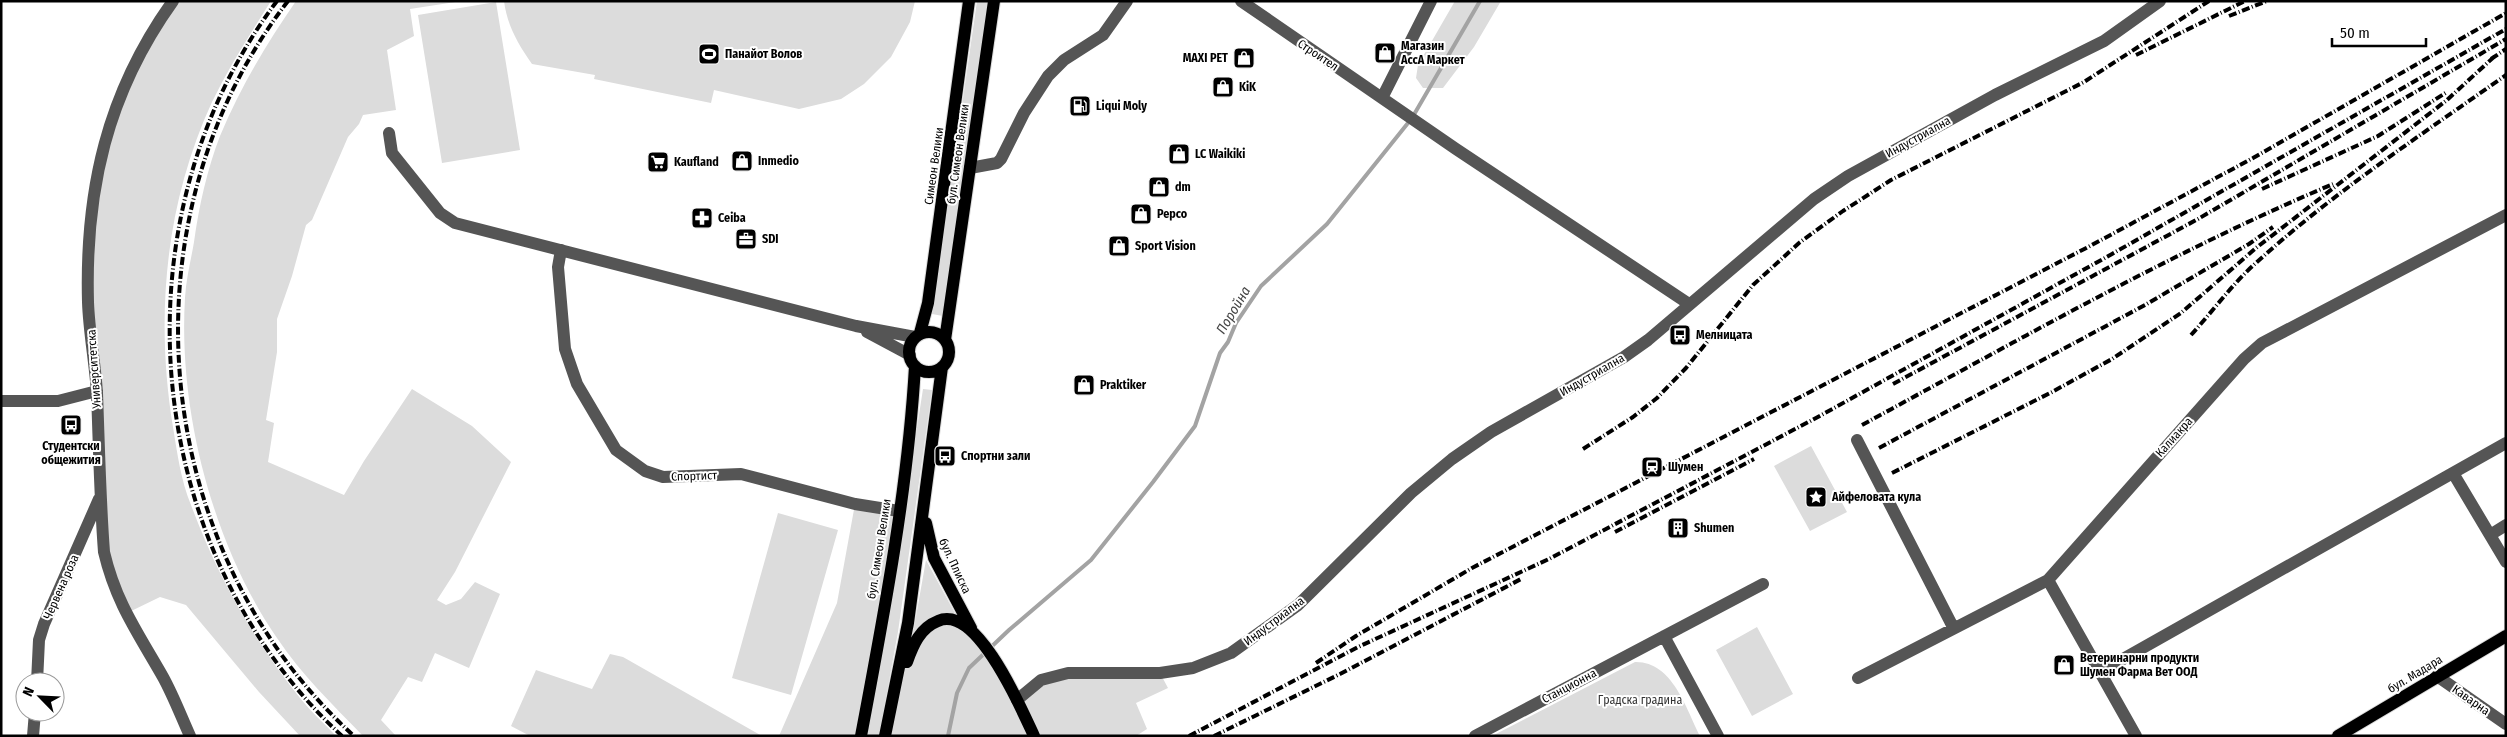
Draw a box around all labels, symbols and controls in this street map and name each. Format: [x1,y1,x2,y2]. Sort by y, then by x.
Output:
scale bar [2332,15,2426,47]
text: 50 m [2340,24,2370,42]
street label: Строител [1295,36,1341,74]
place label: Магазин АссА Маркет [1400,39,1466,67]
shop icon: Магазин АссА Маркет [1373,41,1397,65]
sports icon: Панайот Волов [697,42,721,66]
shop icon: MAXI PET [1232,46,1256,70]
place label: Панайот Волов [725,47,802,61]
place label: MAXI PET [1183,51,1228,65]
shop icon: KiK [1211,75,1235,99]
place label: KiK [1239,80,1257,94]
fuel station icon: Liqui Moly [1068,94,1092,118]
place label: Liqui Moly [1096,99,1147,113]
street label: бул. Симеон Велики [944,103,972,205]
street label: Индустриална [1883,113,1953,161]
street label: Симеон Велики [922,126,946,206]
shop icon: LC Waikiki [1167,142,1191,166]
place label: LC Waikiki [1195,147,1245,161]
shop icon: Inmedio [730,149,754,173]
supermarket icon: Kaufland [646,150,670,174]
place label: Inmedio [758,154,799,168]
place label: Kaufland [674,155,719,169]
shop icon: dm [1147,175,1171,199]
place label: dm [1175,180,1191,194]
shop icon: Pepco [1129,202,1153,226]
pharmacy icon: Ceiba [690,206,714,230]
place label: Pepco [1157,207,1188,221]
place label: Ceiba [718,211,746,225]
office icon: SDI [734,227,758,251]
place label: SDI [762,232,779,246]
shop icon: Sport Vision [1107,234,1131,258]
place label: Sport Vision [1135,239,1196,253]
water label: Поройна [1213,283,1254,337]
bus stop icon: Мелницата [1668,323,1692,347]
place label: Мелницата [1696,328,1753,342]
street label: Университетска [84,329,104,410]
street label: Индустриална [1557,351,1627,399]
shop icon: Praktiker [1072,373,1096,397]
place label: Praktiker [1100,378,1147,392]
bus stop icon: Студентски общежития [59,413,83,437]
street label: Калиакра [2153,414,2196,460]
place label: Студентски общежития [41,439,101,467]
bus stop icon: Спортни зали [933,444,957,468]
place label: Спортни зали [961,449,1030,463]
station icon: Шумен [1640,455,1664,479]
place label: Шумен [1668,460,1703,474]
street label: Спортист [671,468,717,484]
place icon: Айфеловата кула [1804,485,1828,509]
place label: Айфеловата кула [1831,490,1921,504]
street label: бул. Симеон Велики [864,498,894,600]
building icon: Shumen [1666,516,1690,540]
place label: Shumen [1694,521,1734,535]
street label: бул. Плиска [936,536,974,596]
street label: Червена роза [40,552,82,622]
street label: Индустриална [1241,594,1307,648]
place label: Ветеринарни продукти Шумен Фарма Вет ООД [2080,651,2199,679]
street label: бул. Мадара [2385,652,2445,696]
shop icon: Ветеринарни продукти Шумен Фарма Вет ООД [2052,653,2076,677]
street label: Станционна [1539,666,1599,706]
north arrow [15,672,65,722]
street label: Каварна [2450,682,2493,718]
text: N [19,685,38,699]
park label: Градска градина [1598,693,1682,707]

